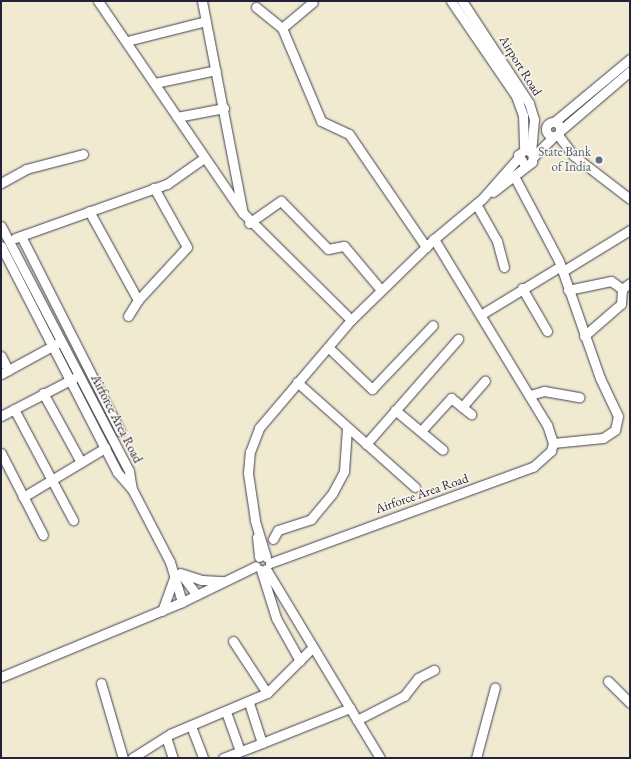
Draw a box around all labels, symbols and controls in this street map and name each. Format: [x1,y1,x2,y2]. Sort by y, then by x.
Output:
street label: Airport Road [495,33,545,99]
place label: State Bank of India [538,145,591,176]
marker: State Bank of India [594,155,604,165]
street label: Airforce Area Road [87,372,145,466]
street label: Airforce Area Road [374,471,470,517]

